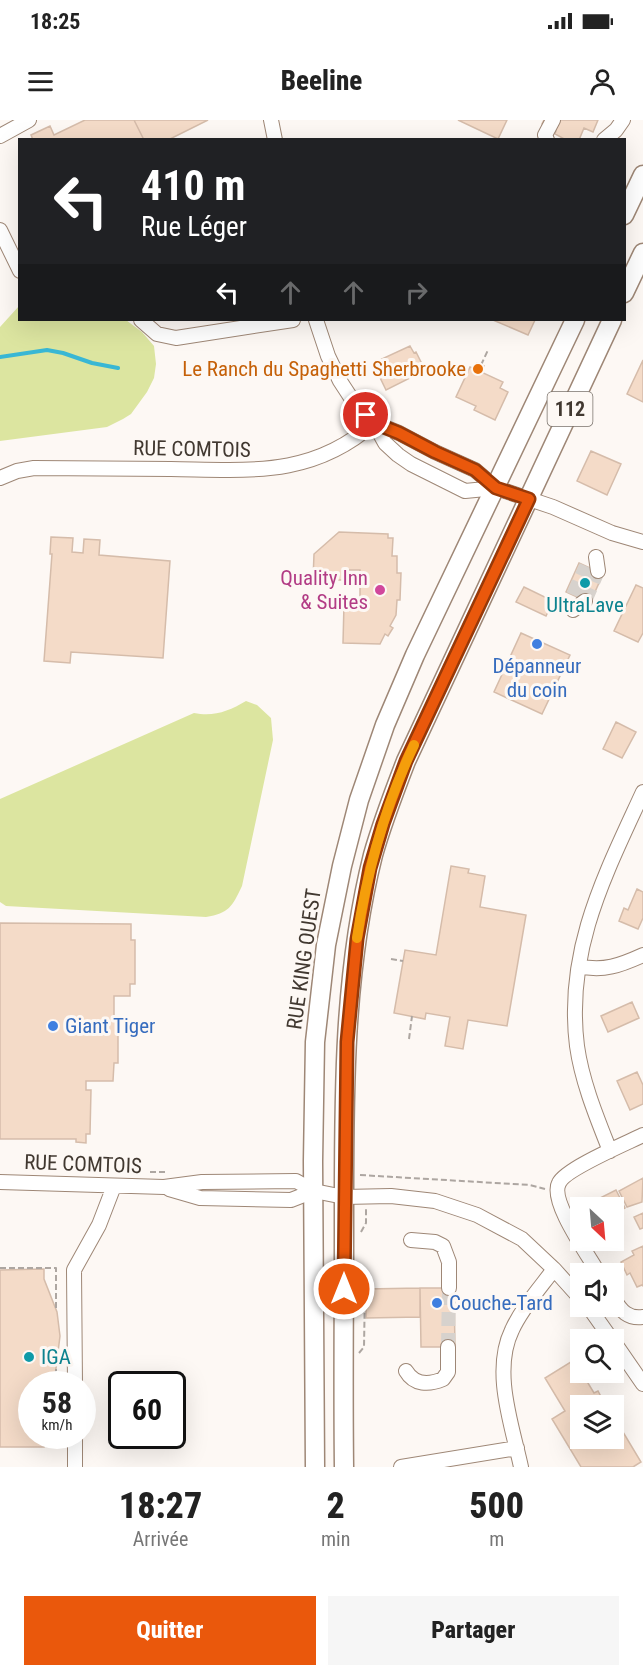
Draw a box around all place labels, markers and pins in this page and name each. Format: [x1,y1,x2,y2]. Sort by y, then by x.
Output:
place label: Le Ranch du Spaghetti Sherbrooke [182,357,466,381]
marker: Le Ranch du Spaghetti Sherbrooke [471,362,485,376]
pin [340,389,391,440]
place label: Quality Inn & Suites [280,566,368,614]
marker: UltraLave [578,576,592,590]
marker: Quality Inn & Suites [373,583,387,597]
place label: UltraLave [546,593,624,617]
marker: Dépanneur du coin [530,637,544,651]
place label: Dépanneur du coin [493,654,581,702]
place label: Giant Tiger [65,1014,155,1038]
marker: Giant Tiger [46,1019,60,1033]
place label: Couche-Tard [449,1291,553,1315]
marker: Couche-Tard [430,1296,444,1310]
place label: IGA [41,1345,71,1369]
marker: IGA [22,1350,36,1364]

